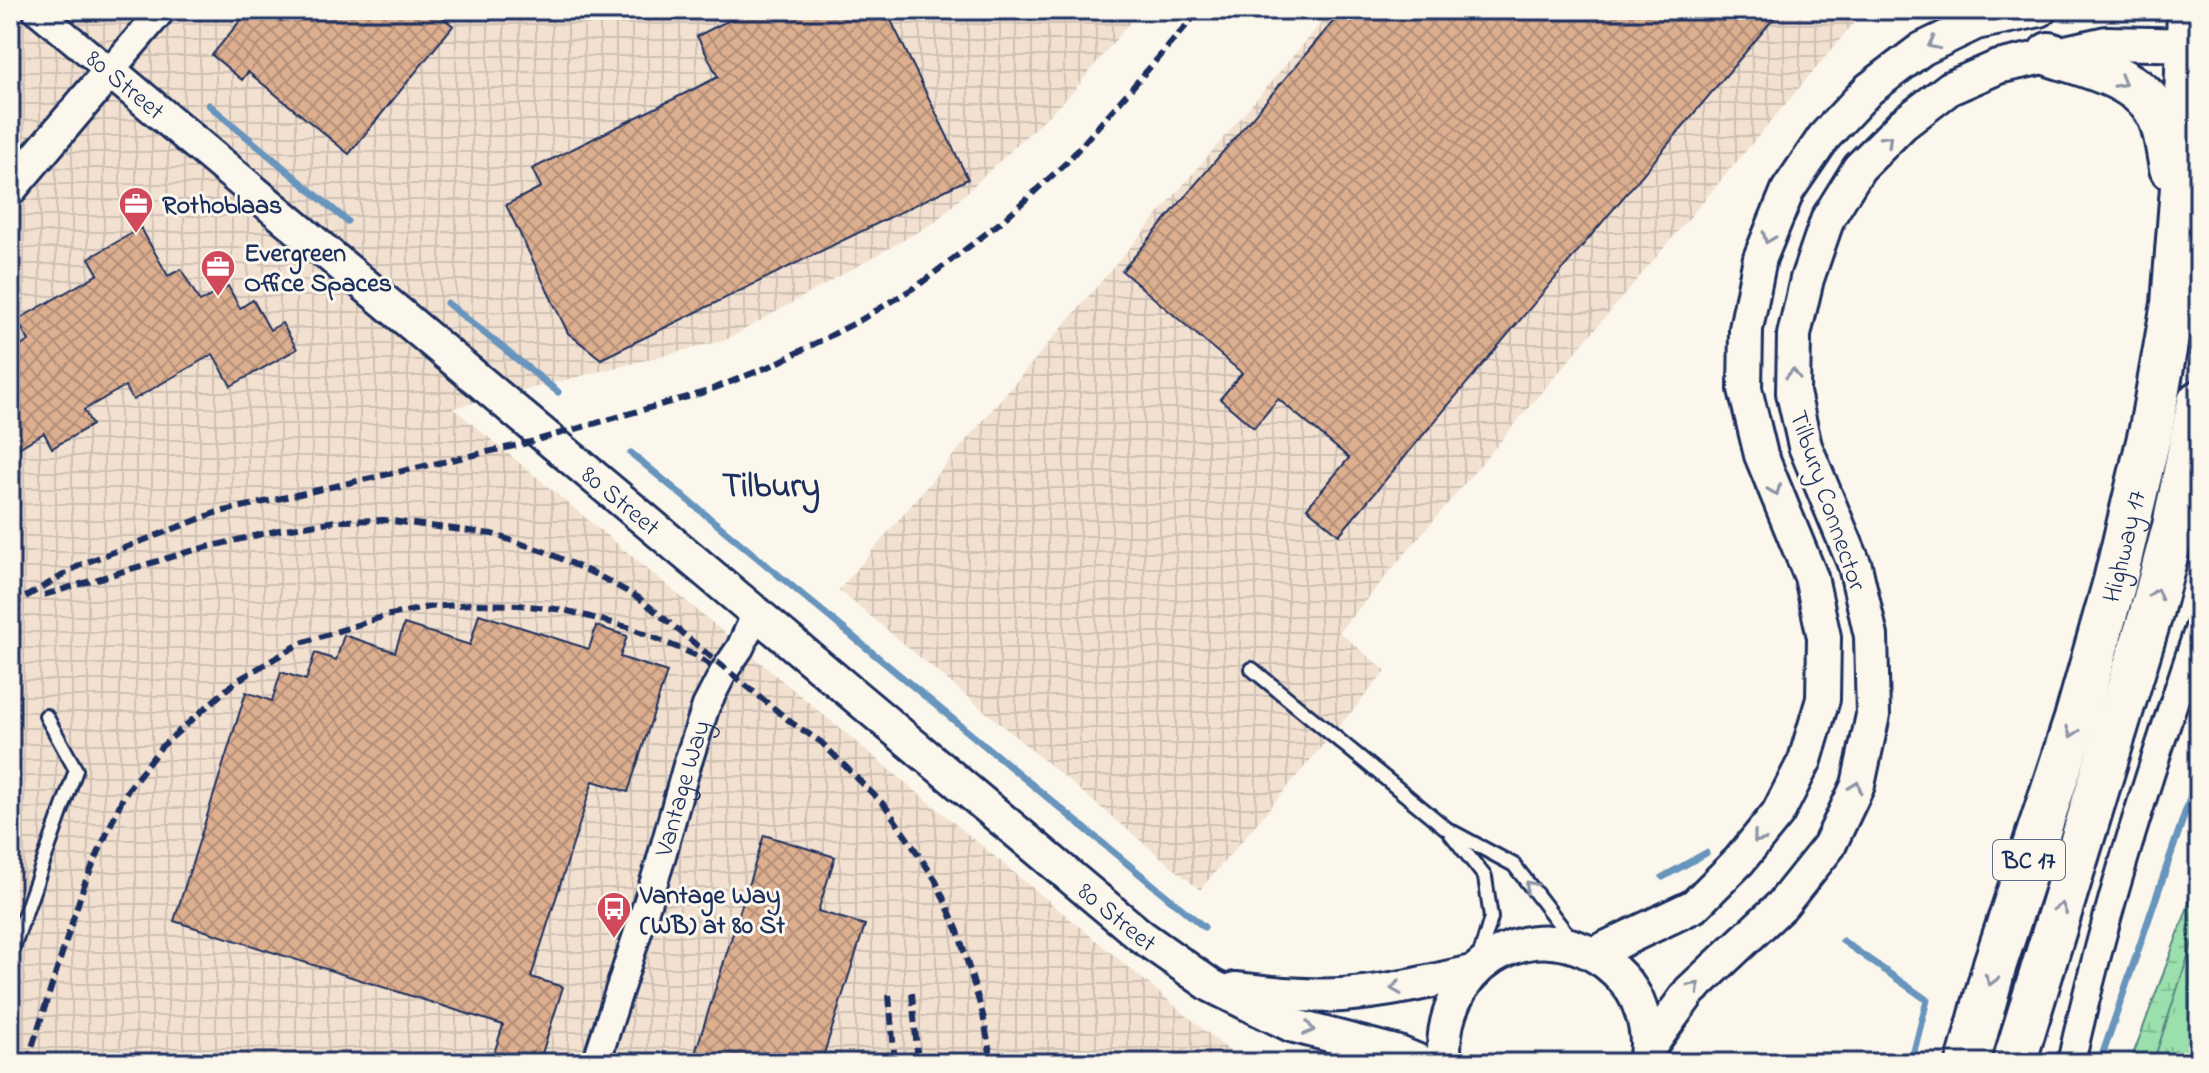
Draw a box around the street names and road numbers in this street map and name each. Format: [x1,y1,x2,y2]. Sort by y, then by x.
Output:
street label: 80 Street [76,42,172,131]
street label: Tilbury Connector [1778,406,1875,597]
street label: 80 Street [571,458,667,547]
street label: Highway 17 [2094,487,2158,607]
street label: Vantage Way [646,716,722,862]
road number: BC 17 [1993,840,2065,880]
street label: 80 Street [1068,874,1164,963]

